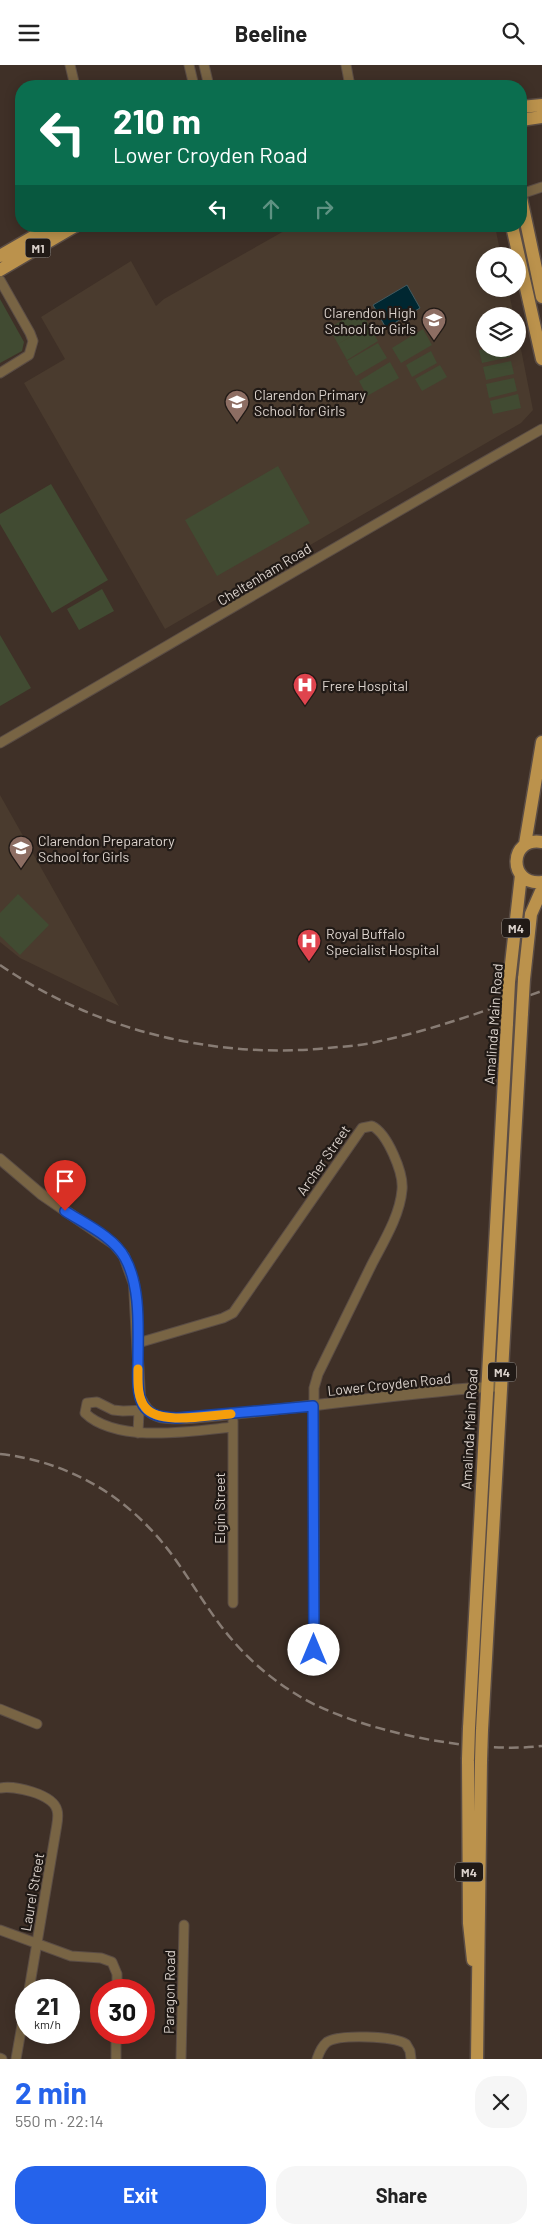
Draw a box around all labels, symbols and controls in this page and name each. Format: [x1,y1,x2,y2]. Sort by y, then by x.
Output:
icon: menu [15,19,43,47]
icon: search [499,19,527,47]
text: Beeline [235,20,307,46]
text: 210 m [113,99,201,141]
icon: left [30,100,95,165]
text: Lower Croyden Road [113,141,308,167]
icon: left [204,195,232,223]
icon: ahead [257,195,285,223]
icon: right [310,195,338,223]
road number: M1 [26,239,50,257]
map controls [476,247,526,357]
button: search [476,247,526,297]
place label: Clarendon High School for Girls [324,304,416,337]
school or university icon: Clarendon High School for Girls [421,307,447,341]
button: layers [476,307,526,357]
place label: Clarendon Primary School for Girls [254,386,367,419]
school or university icon: Clarendon Primary School for Girls [224,389,250,423]
street label: Cheltenham Road [214,539,314,609]
hospital icon: Frere Hospital [292,672,318,706]
place label: Frere Hospital [322,677,408,694]
place label: Clarendon Preparatory School for Girls [38,832,175,865]
school or university icon: Clarendon Preparatory School for Girls [8,835,34,869]
road number: M4 [502,919,530,937]
place label: Royal Buffalo Specialist Hospital [326,925,439,958]
hospital icon: Royal Buffalo Specialist Hospital [296,928,322,962]
street label: Amalinda Main Road [480,963,506,1085]
street label: Archer Street [293,1122,353,1198]
pin [44,1160,86,1211]
icon: arrive [51,1167,79,1195]
road number: M4 [488,1363,516,1381]
street label: Amalinda Main Road [457,1368,481,1490]
street label: Lower Croyden Road [326,1369,452,1399]
street label: Elgin Street [211,1472,228,1544]
position arrow [287,1623,339,1675]
street label: Laurel Street [17,1851,47,1933]
road number: M4 [455,1863,483,1881]
street label: Paragon Road [160,1950,178,2034]
speed limit sign: 30 [90,1979,155,2044]
text: 21 [36,1990,59,2020]
text: km/h [34,2017,61,2031]
text: 2 min [15,2074,87,2110]
button: close [475,2076,527,2128]
text: 550 m · 22:14 [15,2111,104,2130]
button: Exit [15,2166,266,2224]
button: Share [276,2166,527,2224]

